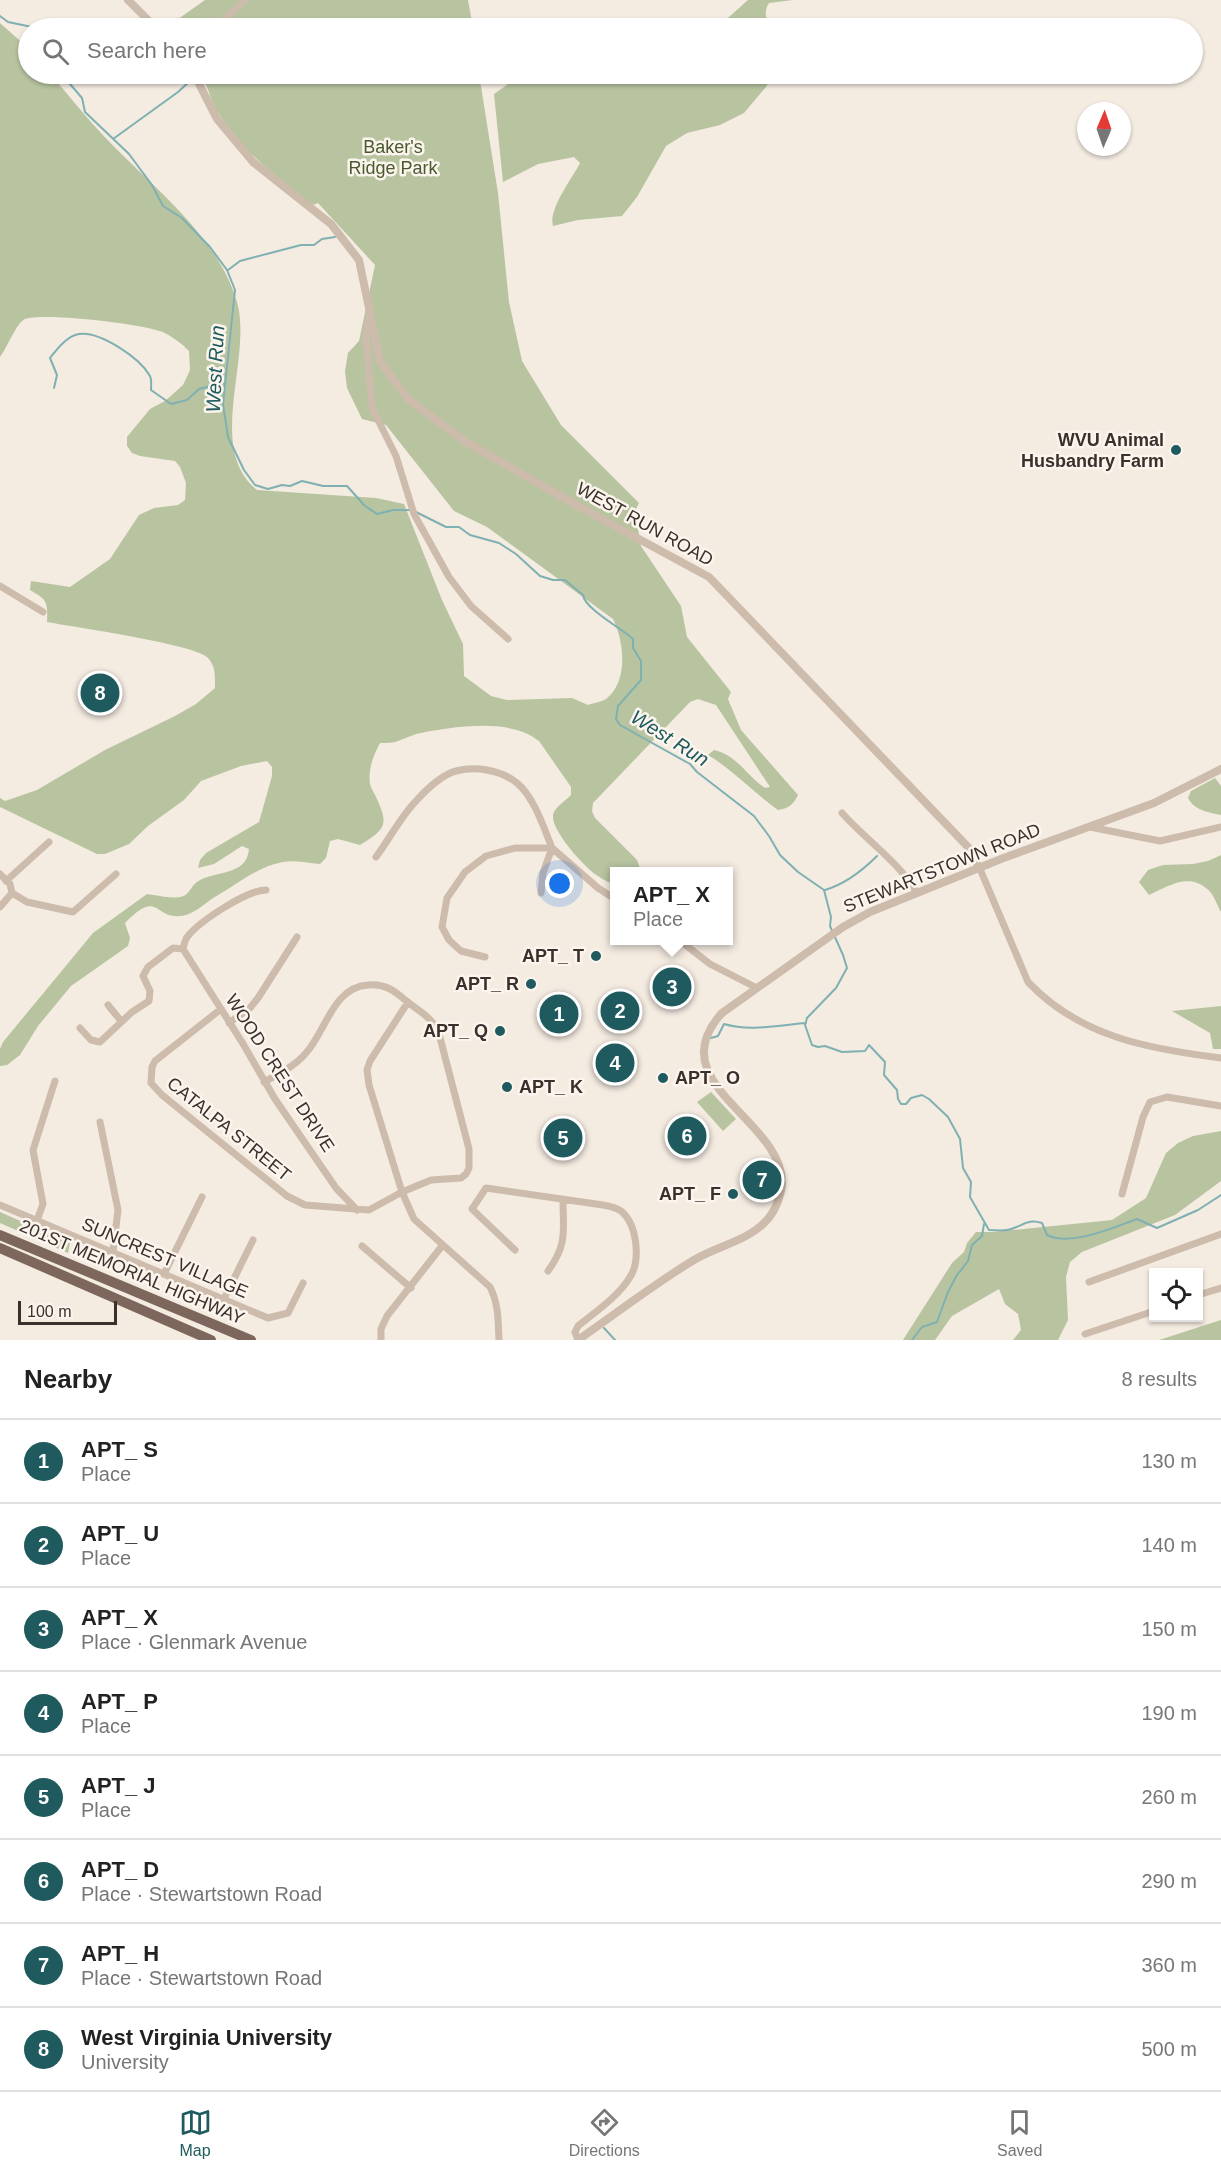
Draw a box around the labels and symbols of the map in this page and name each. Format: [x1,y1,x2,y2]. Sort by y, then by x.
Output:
north arrow [1077,102,1131,156]
park label: Baker's Ridge Park [348,137,439,178]
water label: West Run [202,325,228,413]
place label: WVU Animal Husbandry Farm [1021,430,1164,471]
marker: WVU Animal Husbandry Farm [1169,443,1183,457]
street label: WEST RUN ROAD [573,478,717,570]
pin: 8 [80,670,120,716]
water label: West Run [627,705,713,771]
street label: STEWARTSTOWN ROAD [841,819,1043,917]
your location [545,869,574,898]
place label: APT_ T [522,946,584,966]
marker: APT_ T [589,949,603,963]
pin: 3 [652,964,692,1010]
place label: APT_ R [455,974,519,994]
marker: APT_ R [524,977,538,991]
pin: 2 [600,988,640,1034]
street label: WOOD CREST DRIVE [222,991,338,1155]
pin: 1 [540,992,578,1036]
place label: APT_ Q [423,1021,488,1041]
marker: APT_ Q [493,1024,507,1038]
pin: 4 [596,1040,634,1086]
place label: APT_ O [675,1068,740,1088]
marker: APT_ O [656,1071,670,1085]
street label: CATALPA STREET [163,1073,295,1185]
place label: APT_ K [519,1077,583,1097]
marker: APT_ K [500,1080,514,1094]
pin: 6 [668,1114,706,1158]
pin: 5 [544,1116,582,1160]
pin: 7 [742,1158,782,1202]
place label: APT_ F [659,1184,721,1204]
marker: APT_ F [726,1187,740,1201]
street label: SUNCREST VILLAGE [79,1214,251,1302]
street label: 201ST MEMORIAL HIGHWAY [17,1216,247,1328]
scale bar [18,1298,117,1326]

